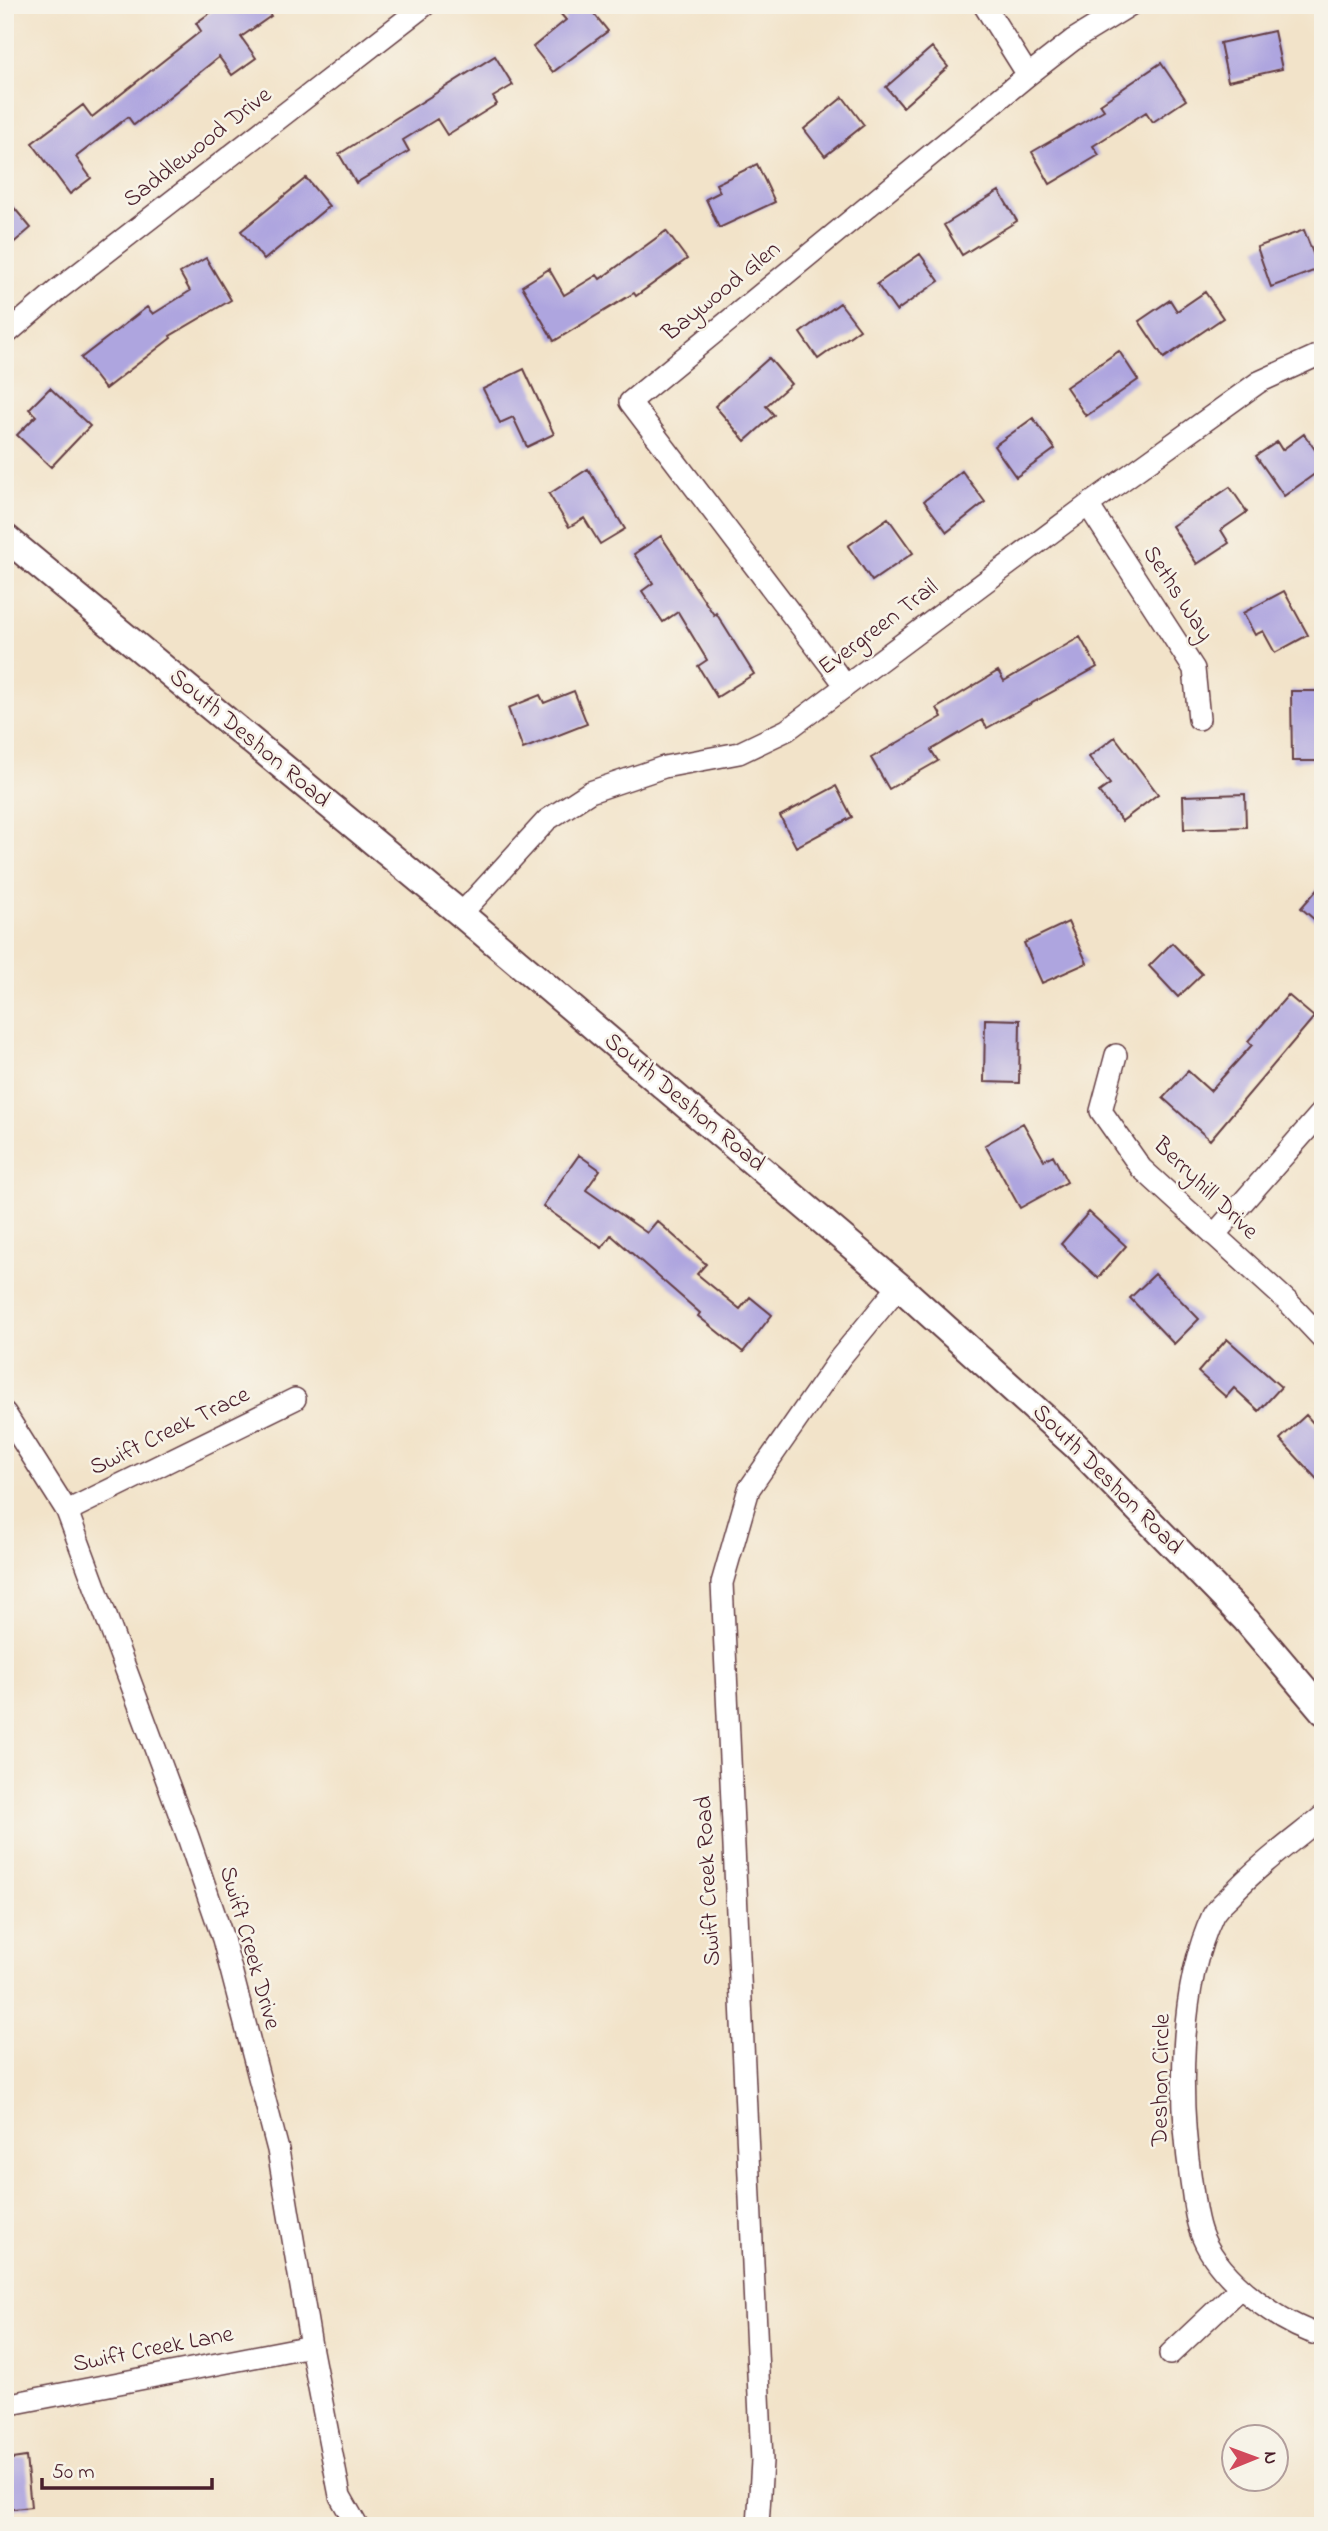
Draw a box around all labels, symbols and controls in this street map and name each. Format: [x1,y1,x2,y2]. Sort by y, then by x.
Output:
street label: Saddlewood Drive [116,79,280,217]
street label: Baywood Glen [654,233,790,352]
street label: Seths Way [1132,539,1221,650]
street label: Evergreen Trail [811,571,947,685]
street label: South Deshon Road [161,661,338,817]
street label: South Deshon Road [596,1025,773,1181]
street label: Berryhill Drive [1143,1129,1266,1249]
street label: Swift Creek Trace [84,1378,256,1486]
street label: South Deshon Road [1023,1396,1191,1564]
street label: Swift Creek Road [687,1794,731,1967]
street label: Swift Creek Drive [209,1862,289,2034]
street label: Deshon Circle [1143,2013,1181,2148]
street label: Swift Creek Lane [70,2317,236,2383]
north arrow [1220,2422,1290,2492]
scale bar [42,2447,212,2491]
text: N [1256,2451,1283,2465]
text: 50 m [52,2458,95,2488]

